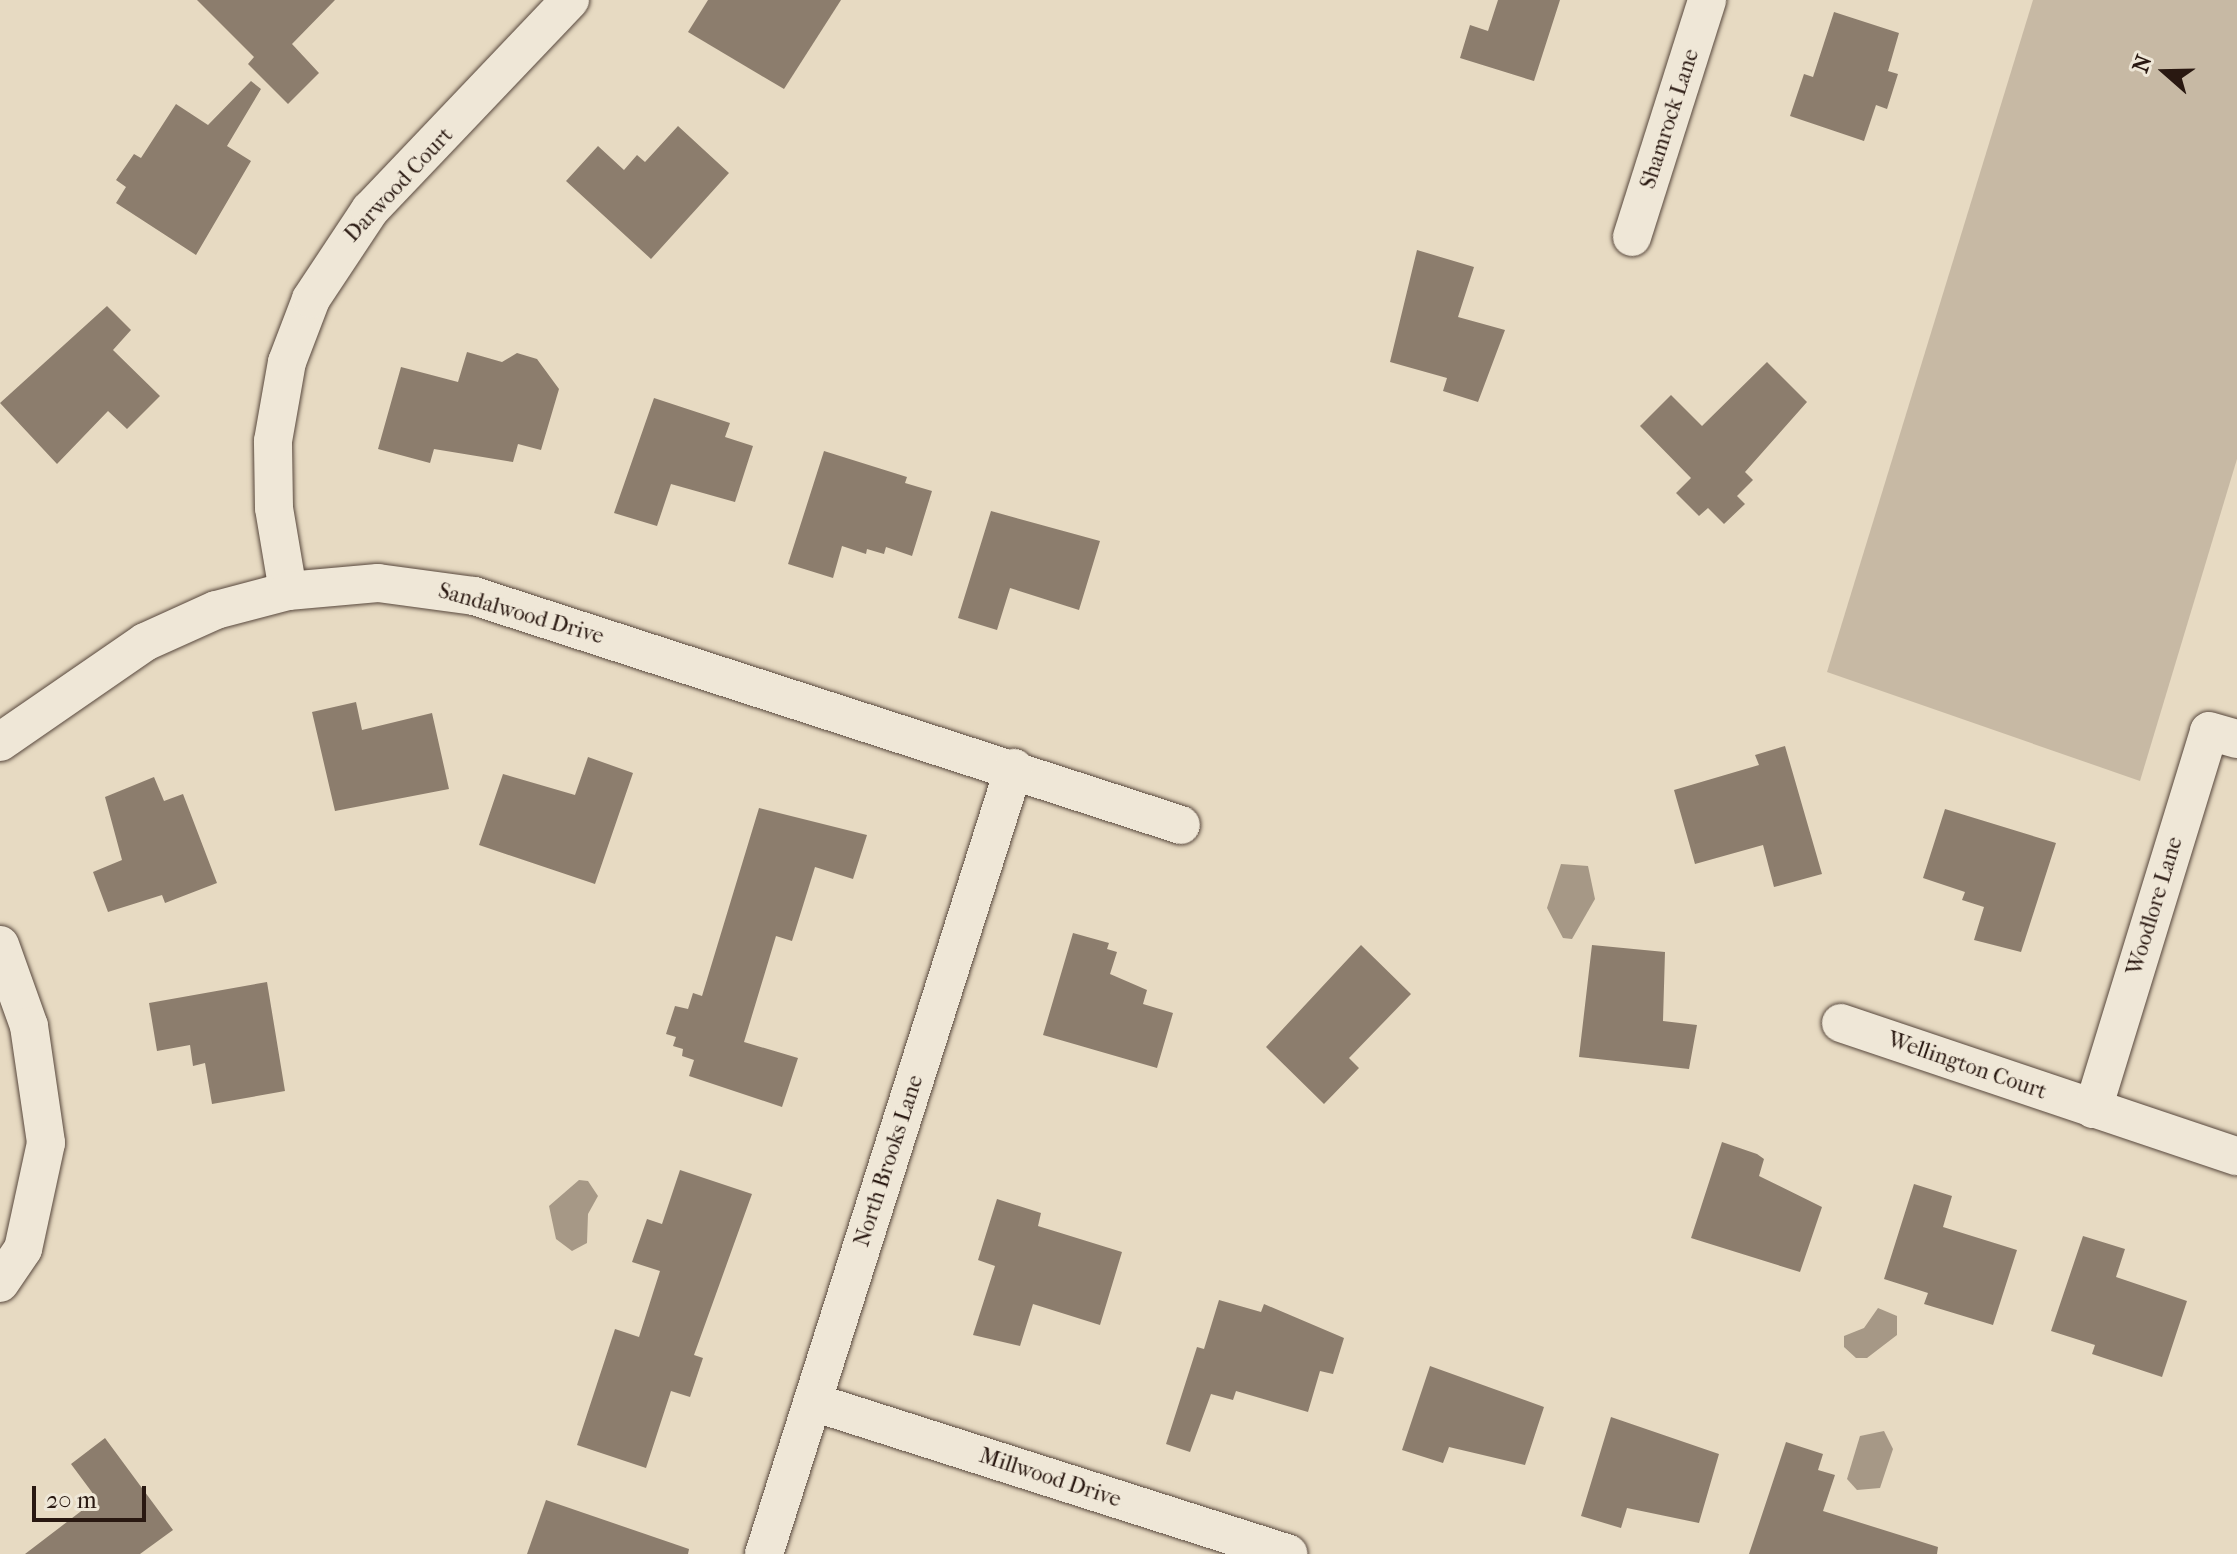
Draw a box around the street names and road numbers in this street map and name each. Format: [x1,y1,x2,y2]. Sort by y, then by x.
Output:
street label: Shamrock Lane [1635,46,1705,192]
street label: Darwood Court [339,122,459,248]
street label: Sandalwood Drive [435,578,607,650]
street label: Woodlore Lane [2121,834,2189,978]
street label: Wellington Court [1884,1026,2050,1106]
street label: North Brooks Lane [849,1072,929,1250]
street label: Millwood Drive [976,1443,1124,1513]

